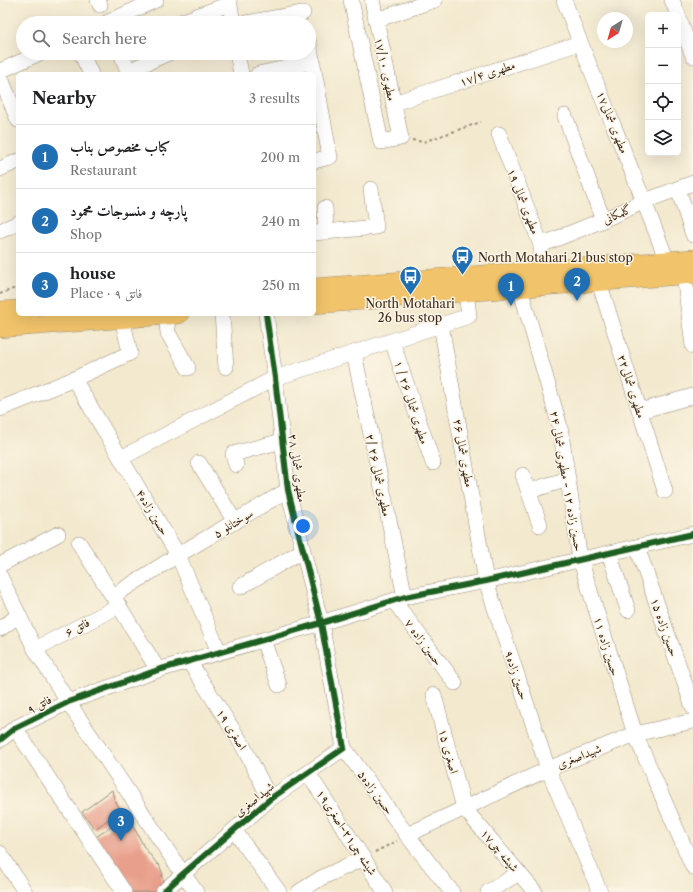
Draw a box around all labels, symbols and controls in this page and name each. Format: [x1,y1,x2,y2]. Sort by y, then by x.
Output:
north arrow [597,12,633,48]
map controls [645,12,681,156]
button: + [645,12,681,48]
search box [16,16,316,60]
icon: search [30,27,52,49]
text: Search here [62,29,147,48]
street label: مطهری ۱۷/۱۰ [371,36,400,102]
button: − [645,48,681,84]
street label: مطهری ۱۷/۴ [457,57,517,90]
button: locate [645,84,681,120]
text: Nearby [32,88,96,108]
street label: مطهری شمالی۱۷ [593,88,632,156]
text: 3 results [249,90,300,106]
button: layers [645,120,681,156]
text: كباب مخصوص بناب [70,137,170,156]
text: 1 [42,149,48,165]
text: 200 m [260,149,300,165]
text: Restaurant [70,162,137,178]
street label: مطهری شمالی ۱۹ [504,166,543,236]
text: پارچه و منسوجات محمود [70,201,187,220]
street label: گلمکانی [600,201,634,227]
text: 2 [41,213,49,229]
text: 240 m [261,213,300,229]
text: Shop [70,226,102,242]
bus stop icon: North Motahari 21 bus stop [449,244,475,277]
place label: North Motahari 21 bus stop [478,250,633,265]
bus stop icon: North Motahari 26 bus stop [397,263,423,296]
text: house [70,264,116,283]
pin: 2 [564,268,590,301]
pin: 1 [498,273,524,306]
text: 3 [41,277,49,293]
text: 250 m [262,277,300,293]
text: Place · فاتق ۹ [70,285,142,301]
place label: North Motahari 26 bus stop [365,296,455,325]
street label: مطهری شمالی۲۲ [614,352,649,420]
street label: مطهری شمالی ۲۶ / ۱ [390,358,433,446]
street label: حسین زاده ۱۲ - مطهری شمالی ۲۴ [546,409,587,553]
street label: مطهری شمالی ۲۶ [450,418,477,489]
street label: مطهری شمالی ۲۶ /۲ [362,432,395,518]
street label: مطهری شمالی ۲۸ [285,433,310,504]
street label: حسین زاده۴ [133,486,173,538]
street label: سوختانلو ۵ [210,505,256,542]
your location [293,516,313,536]
street label: حسین زاده ۱۵ [648,595,682,659]
street label: فاتق ۶ [62,614,92,640]
street label: حسین زاده ۱۱ [591,614,623,678]
street label: حسین زاده ۷ [402,616,446,669]
street label: حسین زاده۹ [502,648,532,702]
street label: فاتق ۹ [24,691,54,717]
street label: اصغری ۱۹ [213,706,251,753]
street label: اصغری ۱۵ [435,727,462,776]
street label: شهیداصغری [554,740,604,773]
street label: حسین زاده۵ [355,767,397,817]
street label: شهیداصغری [231,778,278,820]
street label: شیشه چی۲۱-اصغری۱۹ [313,786,381,879]
pin: 3 [108,808,134,841]
street label: شیشه چی۱۷ [478,825,522,875]

